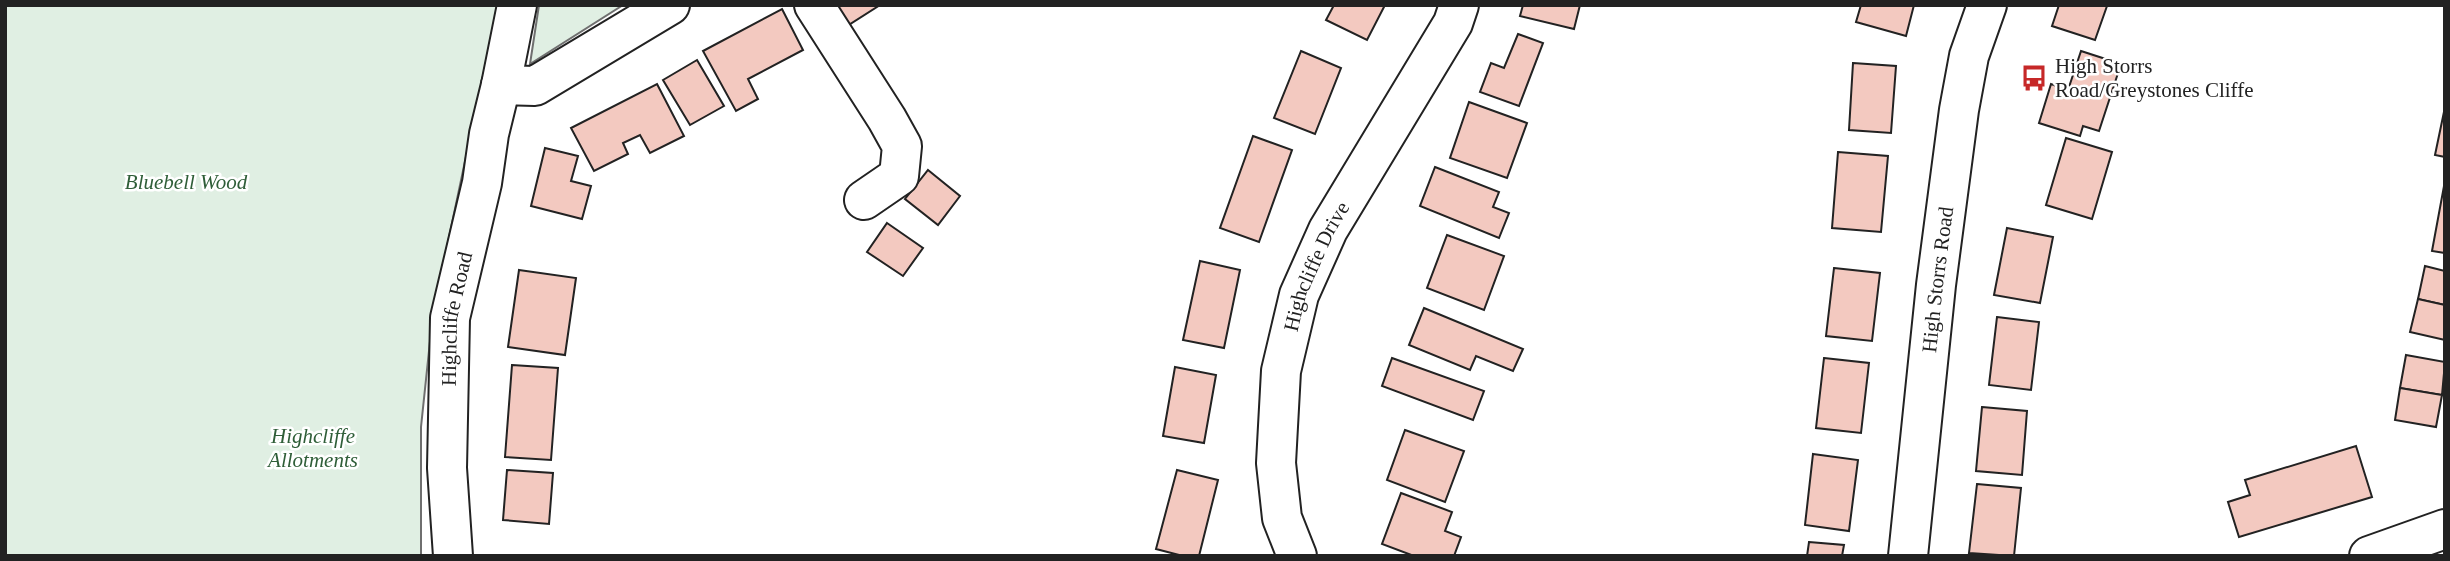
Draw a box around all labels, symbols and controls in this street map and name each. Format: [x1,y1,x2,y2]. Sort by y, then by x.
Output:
place label: High Storrs Road/Greystones Cliffe [2055,54,2254,102]
bus stop icon: High Storrs Road/Greystones Cliffe [2019,63,2049,93]
park label: Bluebell Wood [125,170,248,194]
street label: Highcliffe Drive [1279,197,1354,334]
street label: High Storrs Road [1917,205,1958,354]
street label: Highcliffe Road [437,249,477,386]
park label: Highcliffe Allotments [266,424,358,472]

